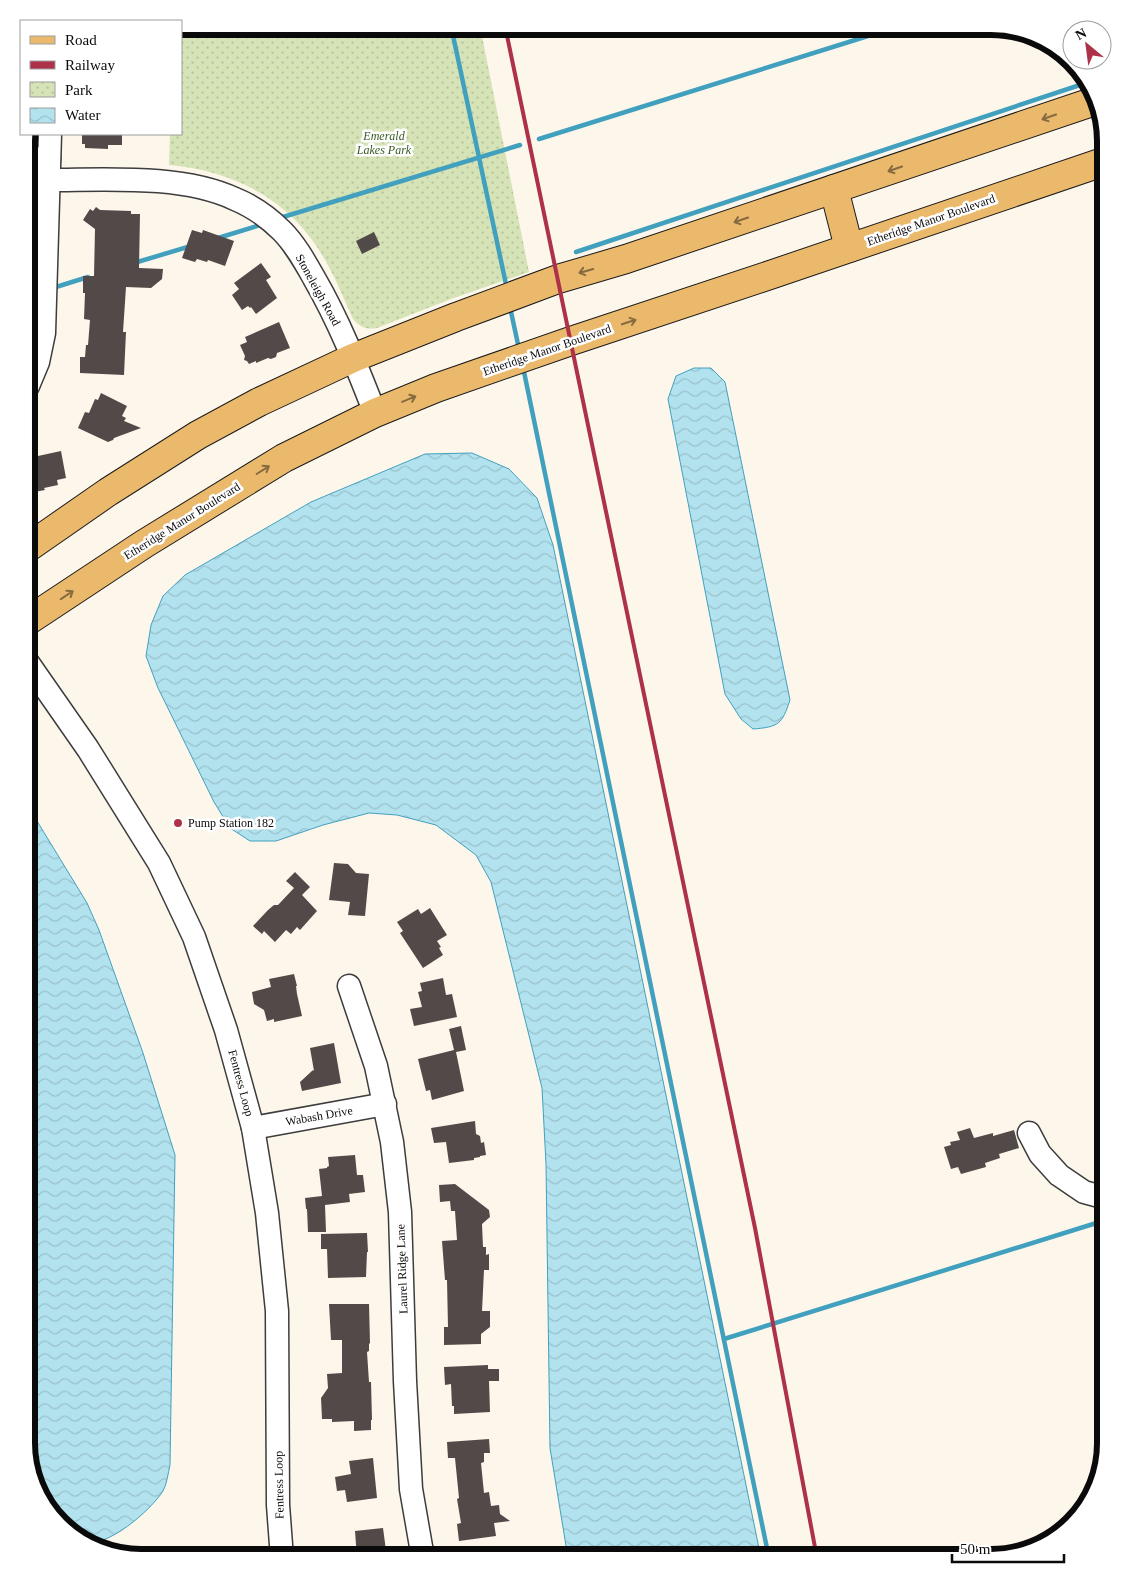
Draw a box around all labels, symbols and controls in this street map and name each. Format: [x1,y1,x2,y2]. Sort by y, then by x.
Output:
legend [20,20,182,135]
north arrow [1062,20,1112,70]
text: N [1073,25,1089,43]
text: Road [65,32,97,48]
text: Railway [65,57,115,73]
text: Park [65,82,93,98]
text: Water [65,107,100,123]
one-way arrow [1042,113,1057,122]
park label: Emerald Lakes Park [356,129,412,157]
one-way arrow [887,164,903,174]
street label: Etheridge Manor Boulevard [865,191,997,249]
one-way arrow [733,216,749,226]
street label: Stoneleigh Road [293,252,343,328]
one-way arrow [579,266,595,276]
one-way arrow [620,317,636,326]
street label: Etheridge Manor Boulevard [481,321,613,379]
one-way arrow [401,394,416,403]
one-way arrow [256,465,270,475]
street label: Etheridge Manor Boulevard [121,479,243,563]
one-way arrow [60,590,74,600]
place label: Pump Station 182 [188,816,274,830]
marker: Pump Station 182 [172,817,184,829]
street label: Fentress Loop [225,1048,257,1118]
street label: Wabash Drive [284,1103,354,1129]
street label: Laurel Ridge Lane [393,1224,411,1314]
street label: Fentress Loop [271,1451,287,1519]
scale bar [952,1532,1064,1564]
text: 50 m [960,1541,991,1557]

